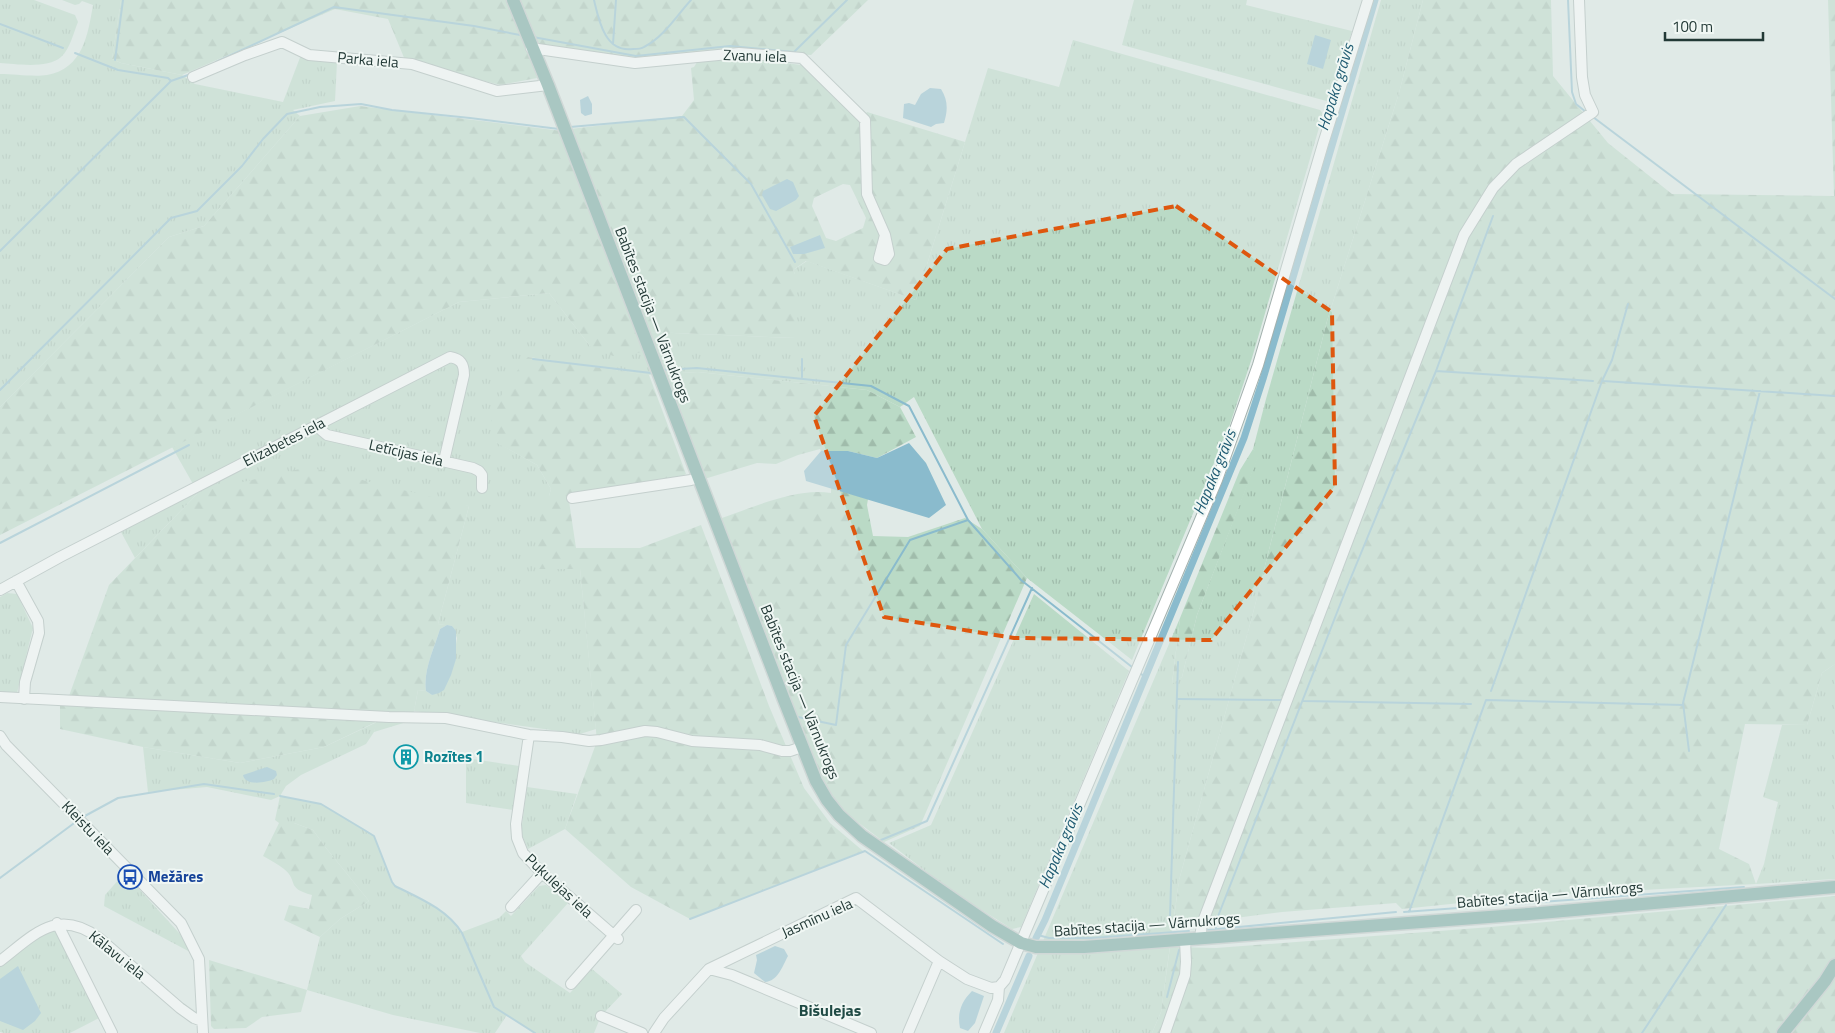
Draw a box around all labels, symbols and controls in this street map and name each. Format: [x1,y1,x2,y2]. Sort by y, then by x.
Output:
scale bar [1665,10,1762,42]
text: 100 m [1672,15,1713,38]
water label: Hapaka grāvis [1310,39,1360,134]
street label: Zvanu iela [723,43,788,68]
street label: Parka iela [336,45,400,74]
street label: Babītes stacija — Vārnukrogs [609,223,698,406]
street label: Elizabetes iela [239,411,329,472]
water label: Hapaka grāvis [1186,425,1242,518]
street label: Letīcijas iela [367,433,446,472]
street label: Babītes stacija — Vārnukrogs [755,601,846,783]
building icon: Rozītes 1 [393,744,419,770]
place label: Rozītes 1 [424,745,484,768]
street label: Kleistu iela [56,795,121,861]
water label: Hapaka grāvis [1031,799,1089,892]
street label: Puķulejas iela [520,848,599,924]
bus stop icon: Mežāres [117,864,143,890]
place label: Mežāres [148,865,203,888]
street label: Babītes stacija — Vārnukrogs [1456,875,1644,914]
street label: Jasmīnu iela [777,891,857,943]
street label: Babītes stacija — Vārnukrogs [1053,907,1241,942]
street label: Kālavu iela [84,925,151,985]
district label: Bišulejas [799,998,861,1022]

